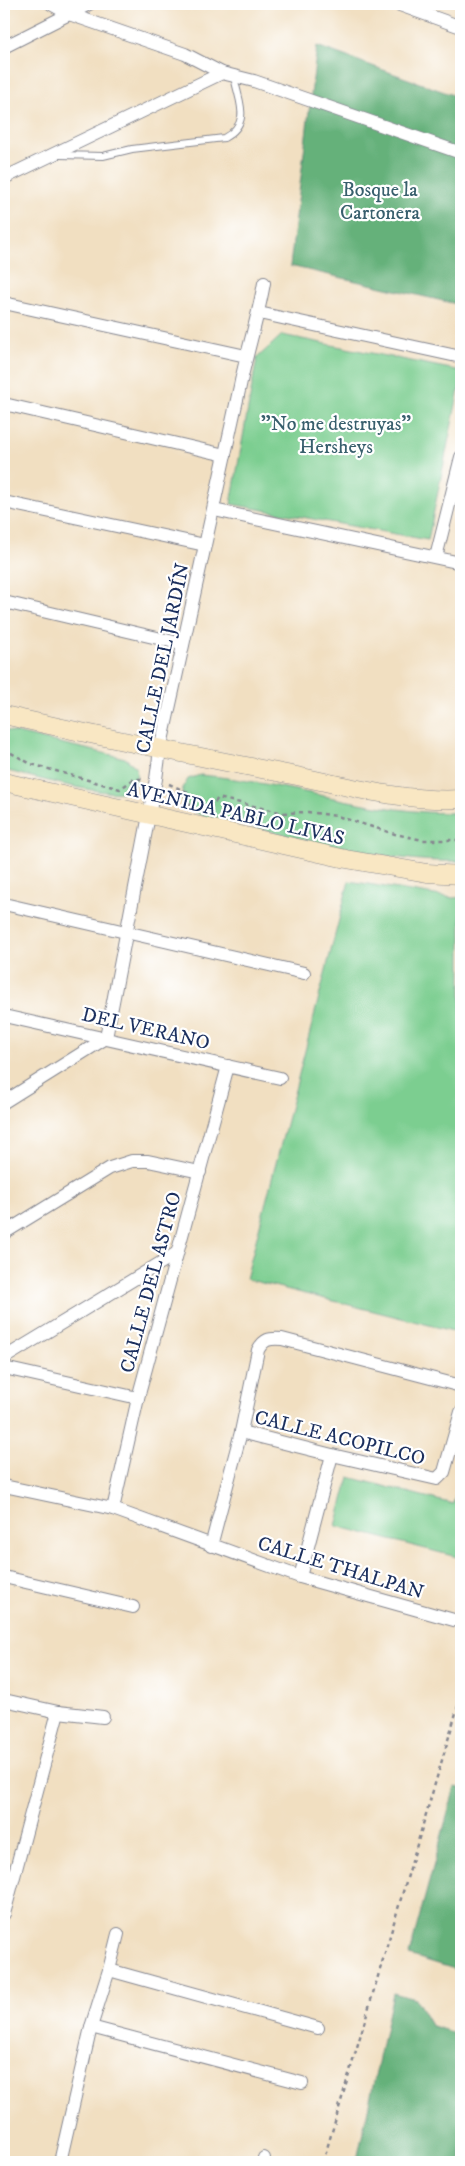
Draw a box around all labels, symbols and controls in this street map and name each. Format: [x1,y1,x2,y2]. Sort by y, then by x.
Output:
park label: Bosque la Cartonera [340,178,420,226]
park label: "No me destruyas" Hersheys [261,412,411,460]
street label: CALLE DEL JARDÍN [130,561,196,756]
street label: AVENIDA PABLO LIVAS [125,777,347,852]
street label: DEL VERANO [79,1003,212,1056]
street label: CALLE DEL ASTRO [115,1189,188,1376]
street label: CALLE ACOPILCO [252,1405,428,1472]
street label: CALLE THALPAN [254,1531,427,1606]

